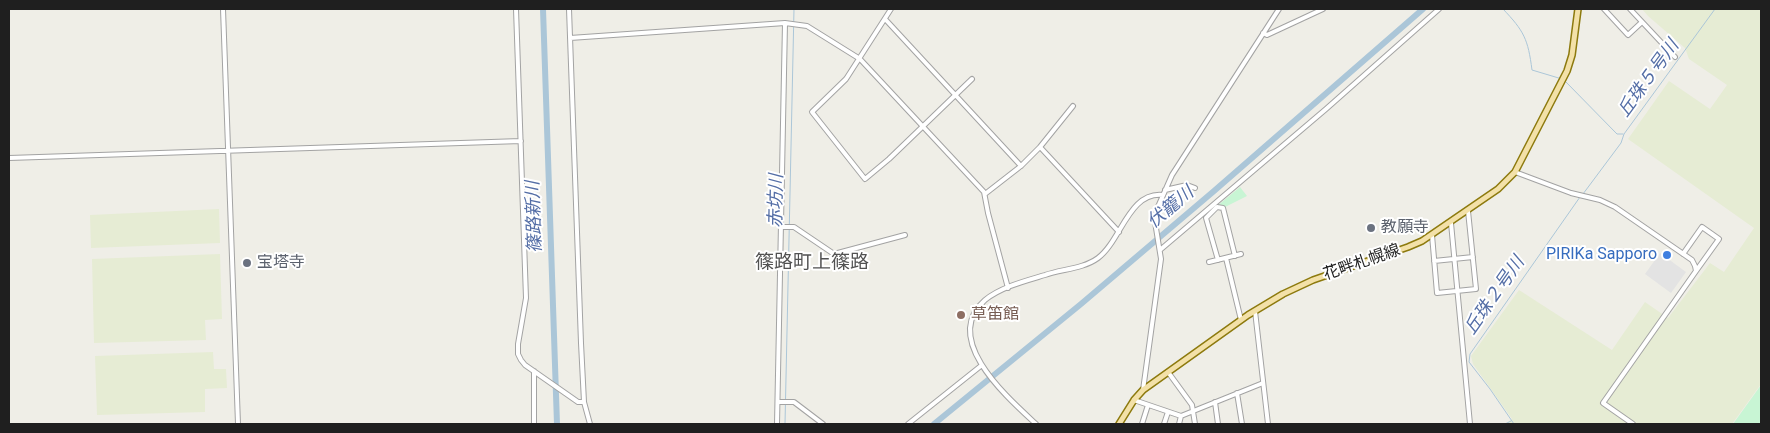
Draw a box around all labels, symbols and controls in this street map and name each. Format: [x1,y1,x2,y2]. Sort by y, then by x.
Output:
water label: 丘珠５号川 [1614,36,1684,122]
water label: 赤坊川 [766,174,788,228]
water label: 篠路新川 [523,181,547,253]
water label: 伏籠川 [1143,182,1199,234]
place label: 教願寺 [1381,218,1429,238]
marker: 教願寺 [1365,222,1377,234]
street label: 花畔札幌線 [1321,241,1403,285]
place label: PIRIKa Sapporo [1546,245,1657,265]
marker: PIRIKa Sapporo [1661,249,1673,261]
district label: 篠路町上篠路 [755,252,869,274]
place label: 宝塔寺 [257,253,305,273]
water label: 丘珠２号川 [1460,253,1530,339]
marker: 宝塔寺 [241,257,253,269]
place label: 草笛館 [971,305,1019,325]
marker: 草笛館 [955,309,967,321]

